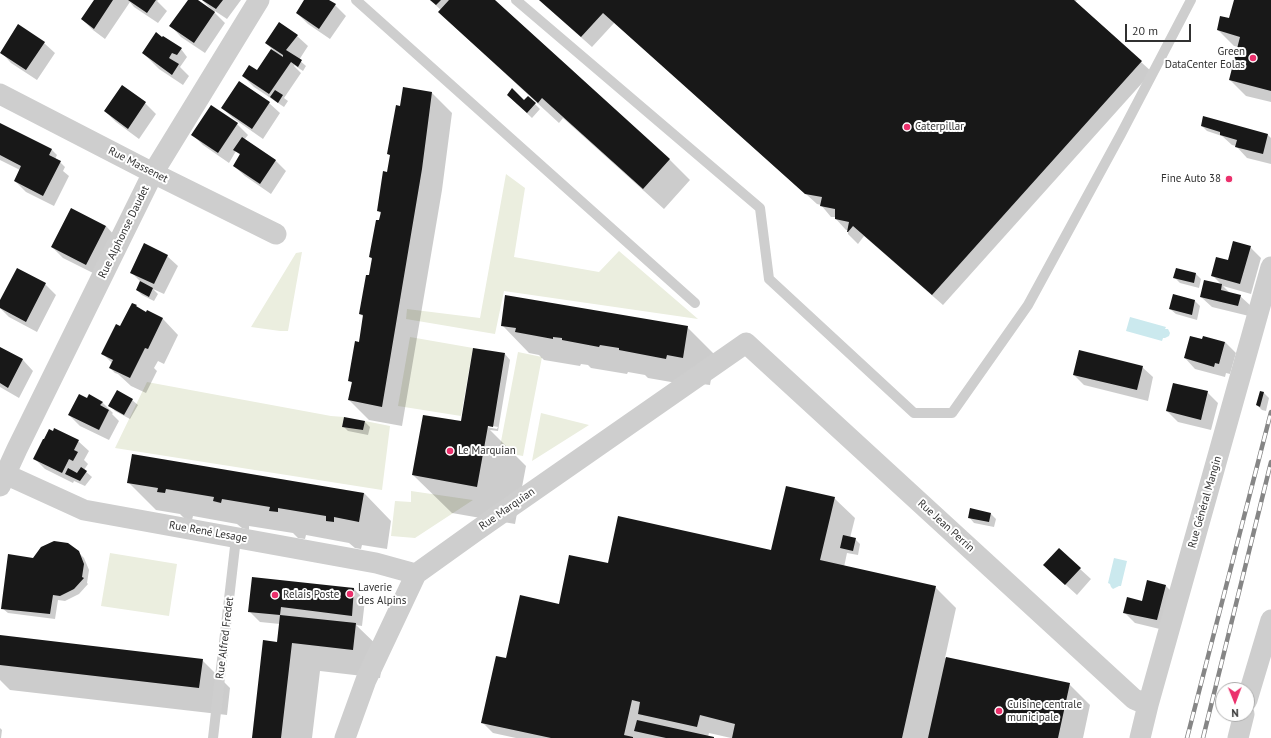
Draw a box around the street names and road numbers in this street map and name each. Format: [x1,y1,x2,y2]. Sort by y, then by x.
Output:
street label: Rue Massenet [106,144,170,186]
street label: Rue Alphonse Daudet [96,184,152,280]
street label: Rue Général Mangin [1186,454,1224,550]
street label: Rue Marquian [477,485,537,533]
street label: Rue Jean Perrin [915,497,977,555]
street label: Rue René Lesage [168,519,248,545]
street label: Rue Alfred Fredet [213,596,237,680]

